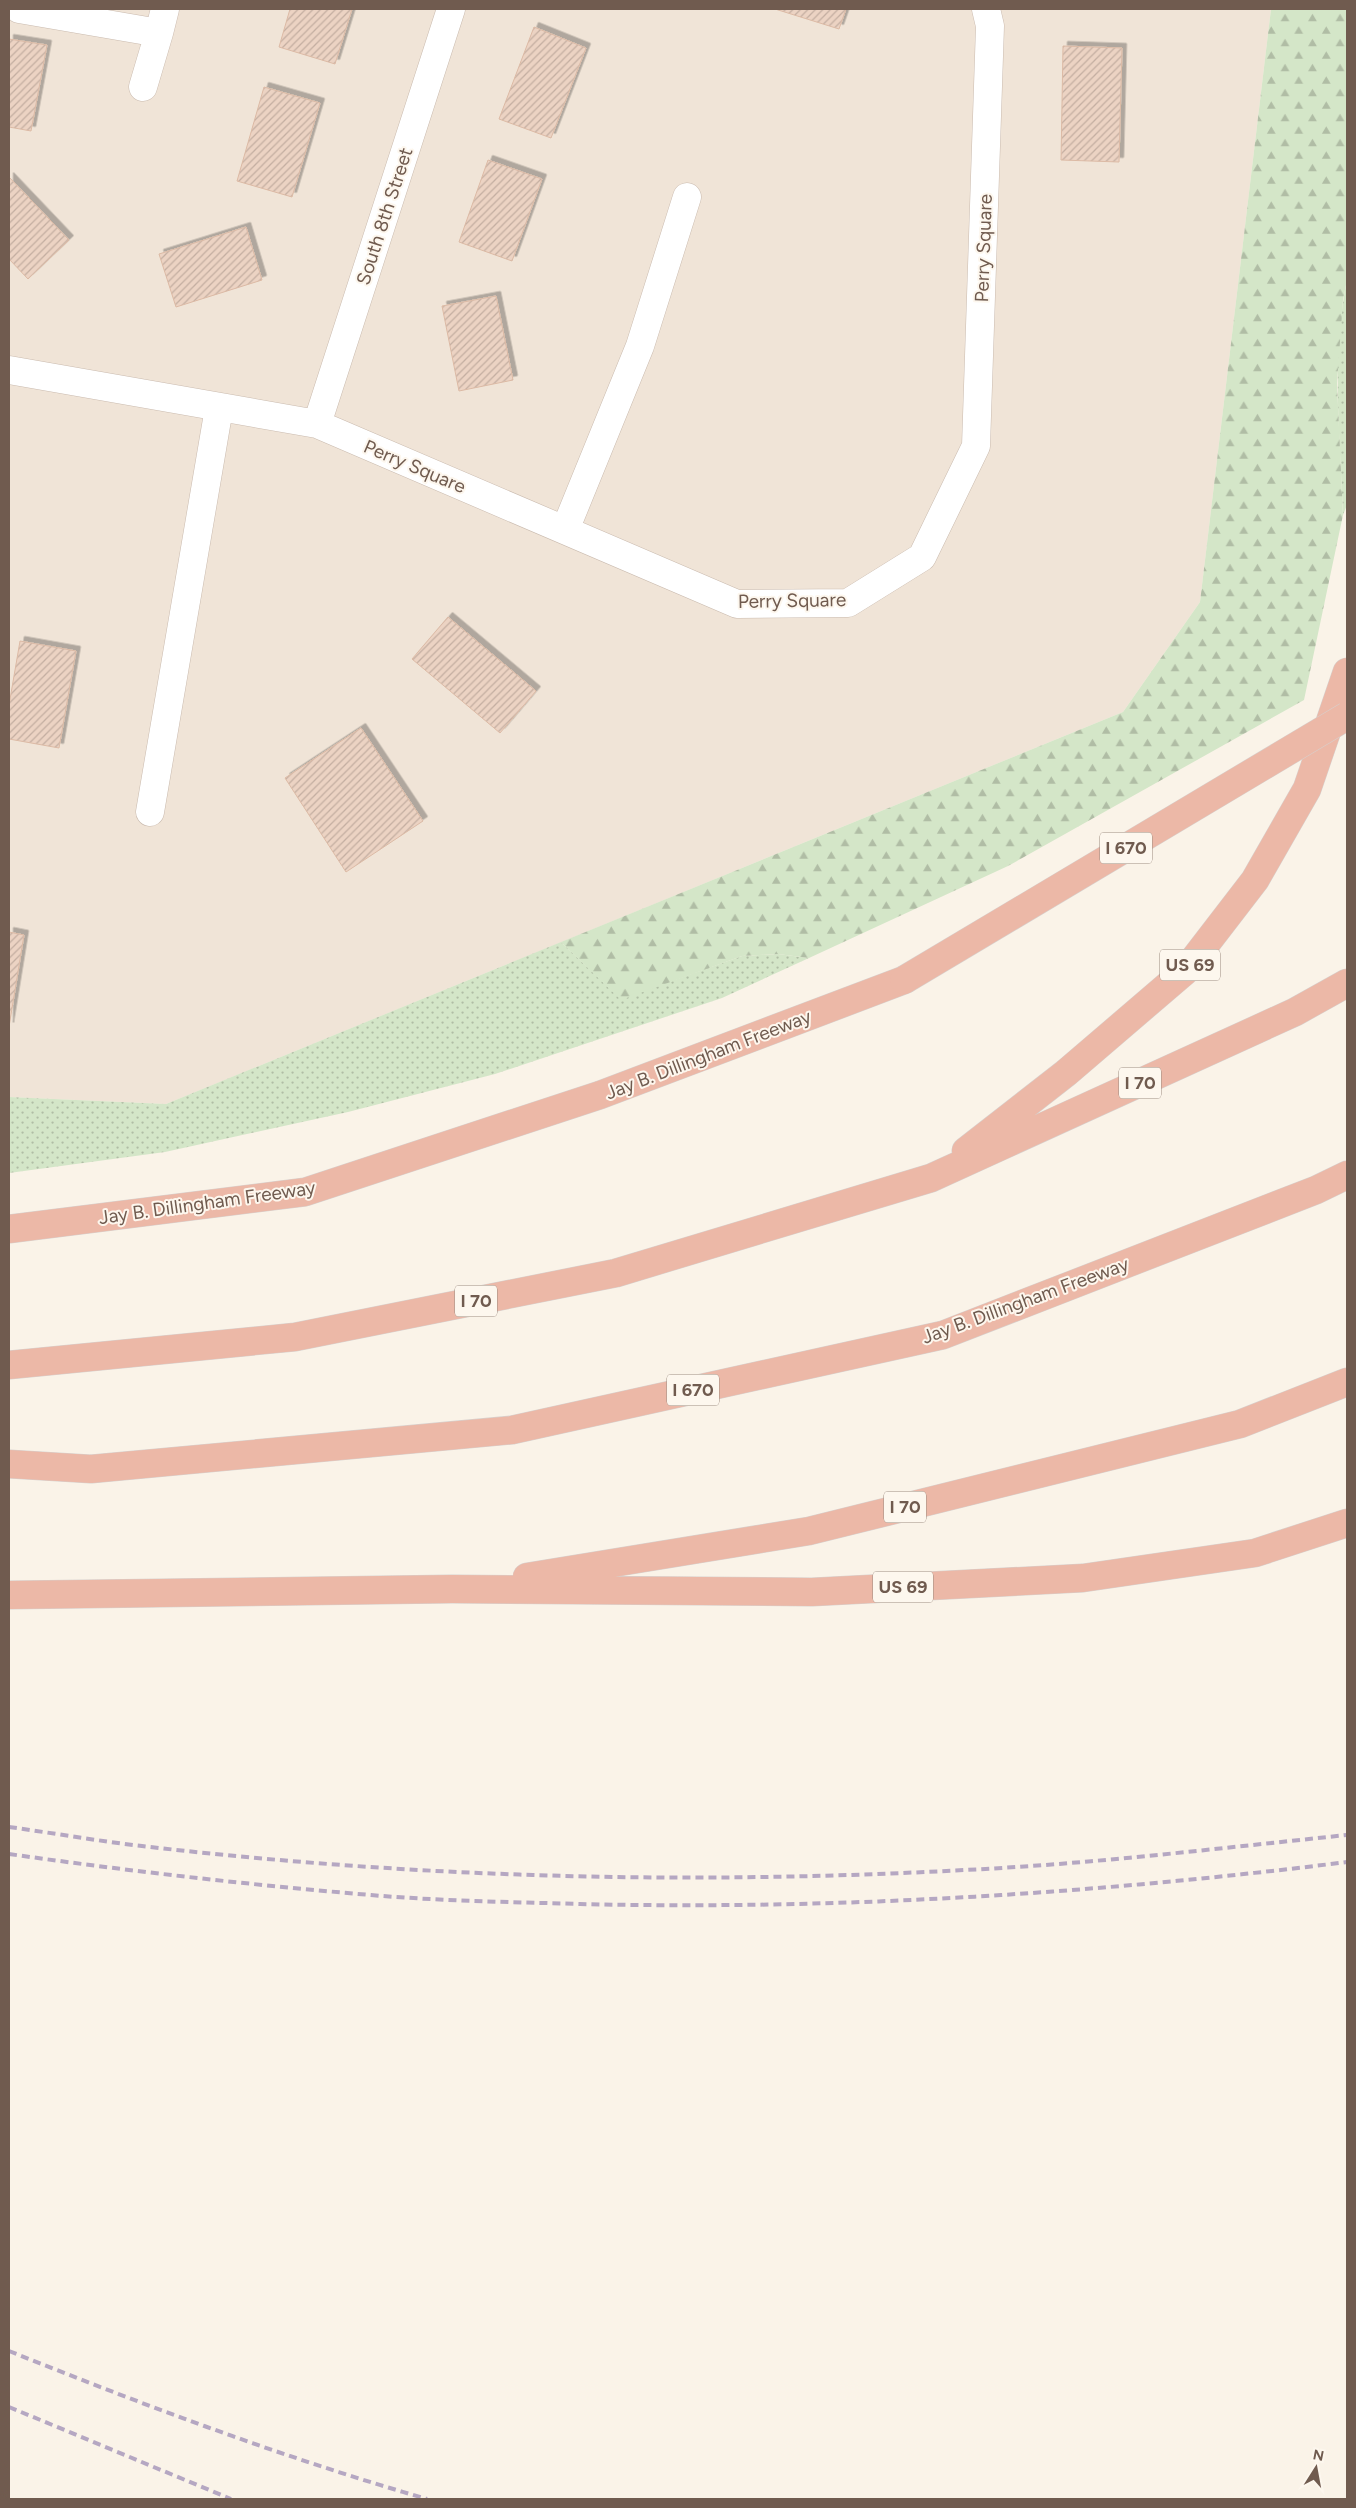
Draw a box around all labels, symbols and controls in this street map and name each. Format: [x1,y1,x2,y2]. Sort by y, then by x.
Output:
street label: South 8th Street [351,145,418,288]
street label: Perry Square [970,193,997,303]
street label: Perry Square [360,435,469,498]
street label: Perry Square [738,588,846,613]
road number: I 670 [1100,832,1152,864]
road number: US 69 [1160,950,1220,980]
street label: Jay B. Dillingham Freeway [602,1005,814,1104]
road number: I 70 [1119,1068,1161,1098]
street label: Jay B. Dillingham Freeway [97,1176,317,1229]
street label: Jay B. Dillingham Freeway [918,1252,1132,1349]
road number: I 70 [455,1285,497,1316]
road number: I 670 [667,1374,719,1406]
road number: I 70 [884,1491,926,1522]
road number: US 69 [873,1571,933,1602]
north arrow [1291,2443,1341,2493]
text: N [1311,2446,1325,2465]

